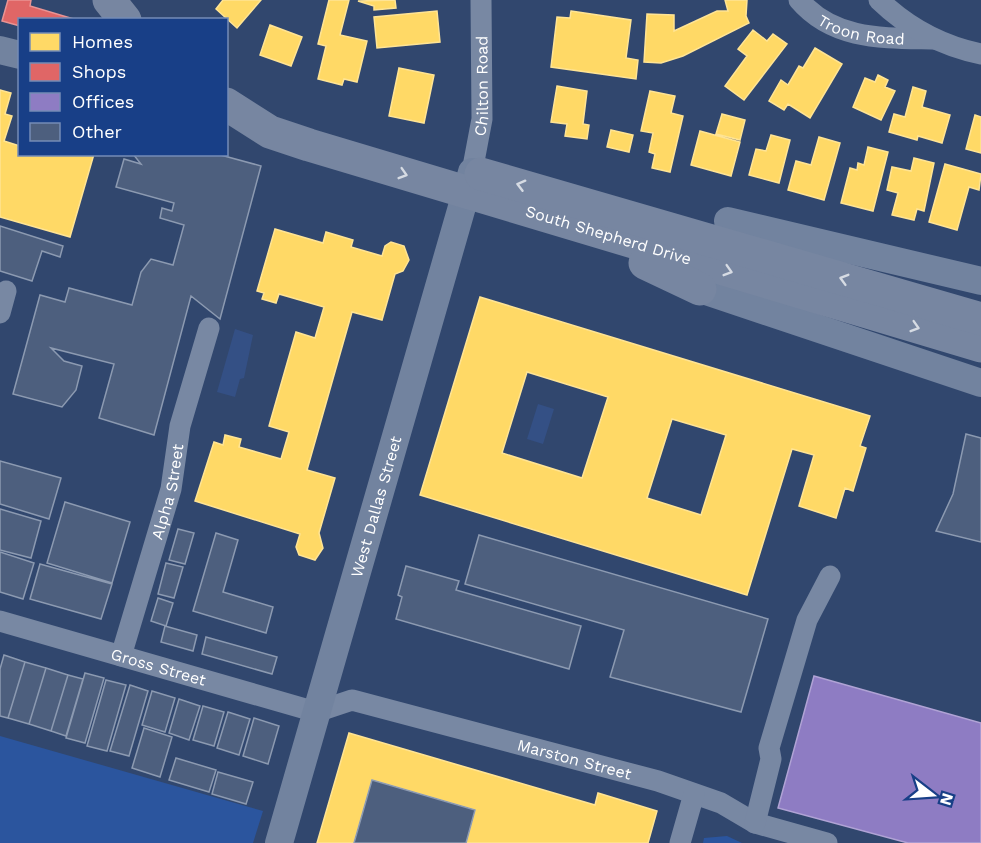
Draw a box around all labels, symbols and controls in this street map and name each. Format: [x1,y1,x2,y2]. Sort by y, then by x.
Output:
street label: Troon Road [815,10,905,48]
legend [18,18,228,156]
text: Homes [72,31,133,52]
street label: Chilton Road [469,36,492,138]
text: Shops [72,61,126,82]
text: Offices [72,91,134,112]
text: Other [72,121,122,142]
one-way arrow [397,167,408,179]
one-way arrow [517,180,527,193]
street label: South Shepherd Drive [523,201,694,268]
one-way arrow [722,264,733,276]
one-way arrow [839,274,850,286]
one-way arrow [909,320,920,332]
street label: West Dallas Street [346,433,405,580]
street label: Alpha Street [147,442,187,542]
street label: Gross Street [109,644,209,689]
street label: Marston Street [515,735,634,783]
north arrow [903,765,963,825]
text: N [936,791,958,808]

